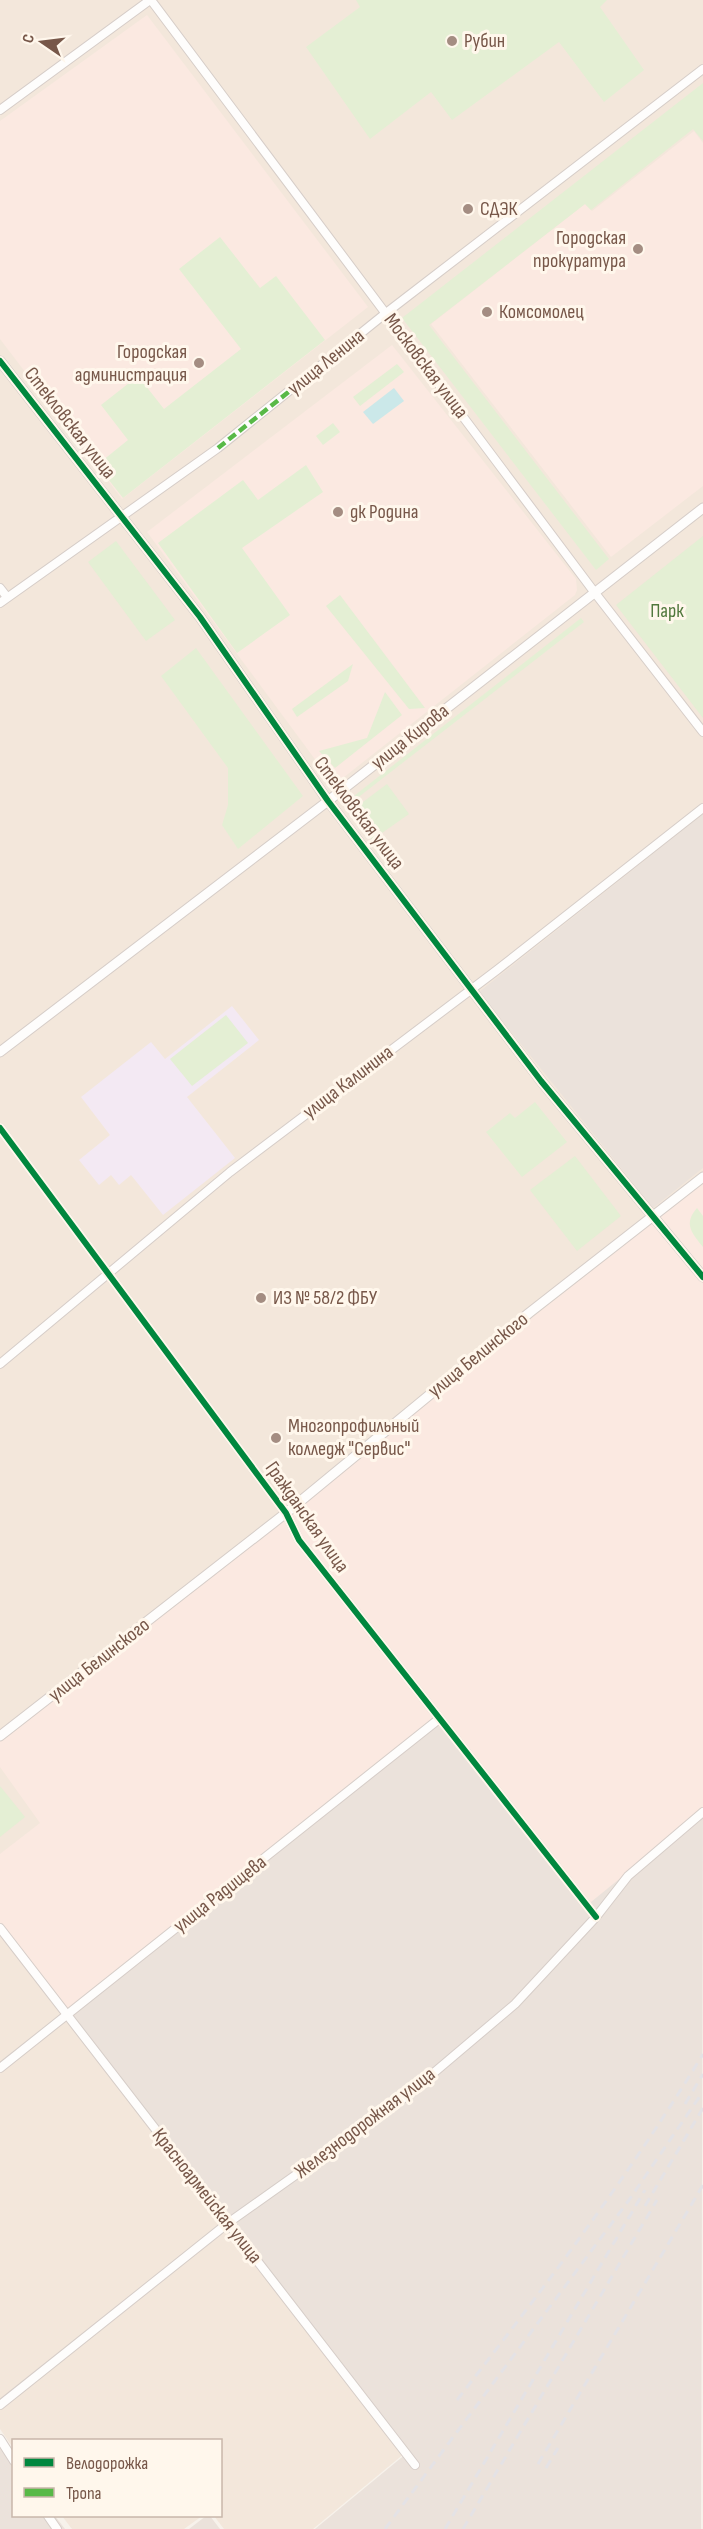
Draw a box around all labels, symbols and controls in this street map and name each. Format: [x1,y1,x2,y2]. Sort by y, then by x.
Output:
north arrow [12,12,72,72]
place label: Рубин [464,29,505,53]
text: С [19,32,39,45]
marker: Рубин [445,34,459,48]
place label: СДЭК [480,197,518,221]
marker: СДЭК [461,202,475,216]
place label: Городская прокуратура [533,226,626,273]
marker: Городская прокуратура [631,242,645,256]
place label: Комсомолец [499,300,584,324]
marker: Комсомолец [480,305,494,319]
street label: Московская улица [379,309,473,423]
street label: улица Ленина [283,324,369,400]
place label: Городская администрация [75,340,187,387]
marker: Городская администрация [192,356,206,370]
street label: Стекловская улица [19,362,121,484]
place label: дк Родина [350,500,418,524]
marker: дк Родина [331,505,345,519]
park label: Парк [650,599,684,623]
street label: улица Кирова [366,699,454,775]
street label: Стекловская улица [309,752,409,874]
street label: улица Калинина [298,1040,398,1124]
place label: ИЗ № 58/2 ФБУ [273,1286,378,1310]
marker: ИЗ № 58/2 ФБУ [254,1291,268,1305]
street label: улица Белинского [423,1307,533,1403]
place label: Многопрофильный колледж "Сервис" [288,1414,419,1461]
marker: Многопрофильный колледж "Сервис" [269,1431,283,1445]
street label: Гражданская улица [260,1457,354,1577]
street label: улица Белинского [44,1613,154,1707]
street label: улица Радищева [169,1850,271,1938]
street label: Железнодорожная улица [290,2062,440,2184]
street label: Красноармейская улица [147,2124,267,2268]
legend [12,2439,222,2517]
text: Велодорожка [66,2453,148,2474]
text: Тропа [66,2483,102,2504]

